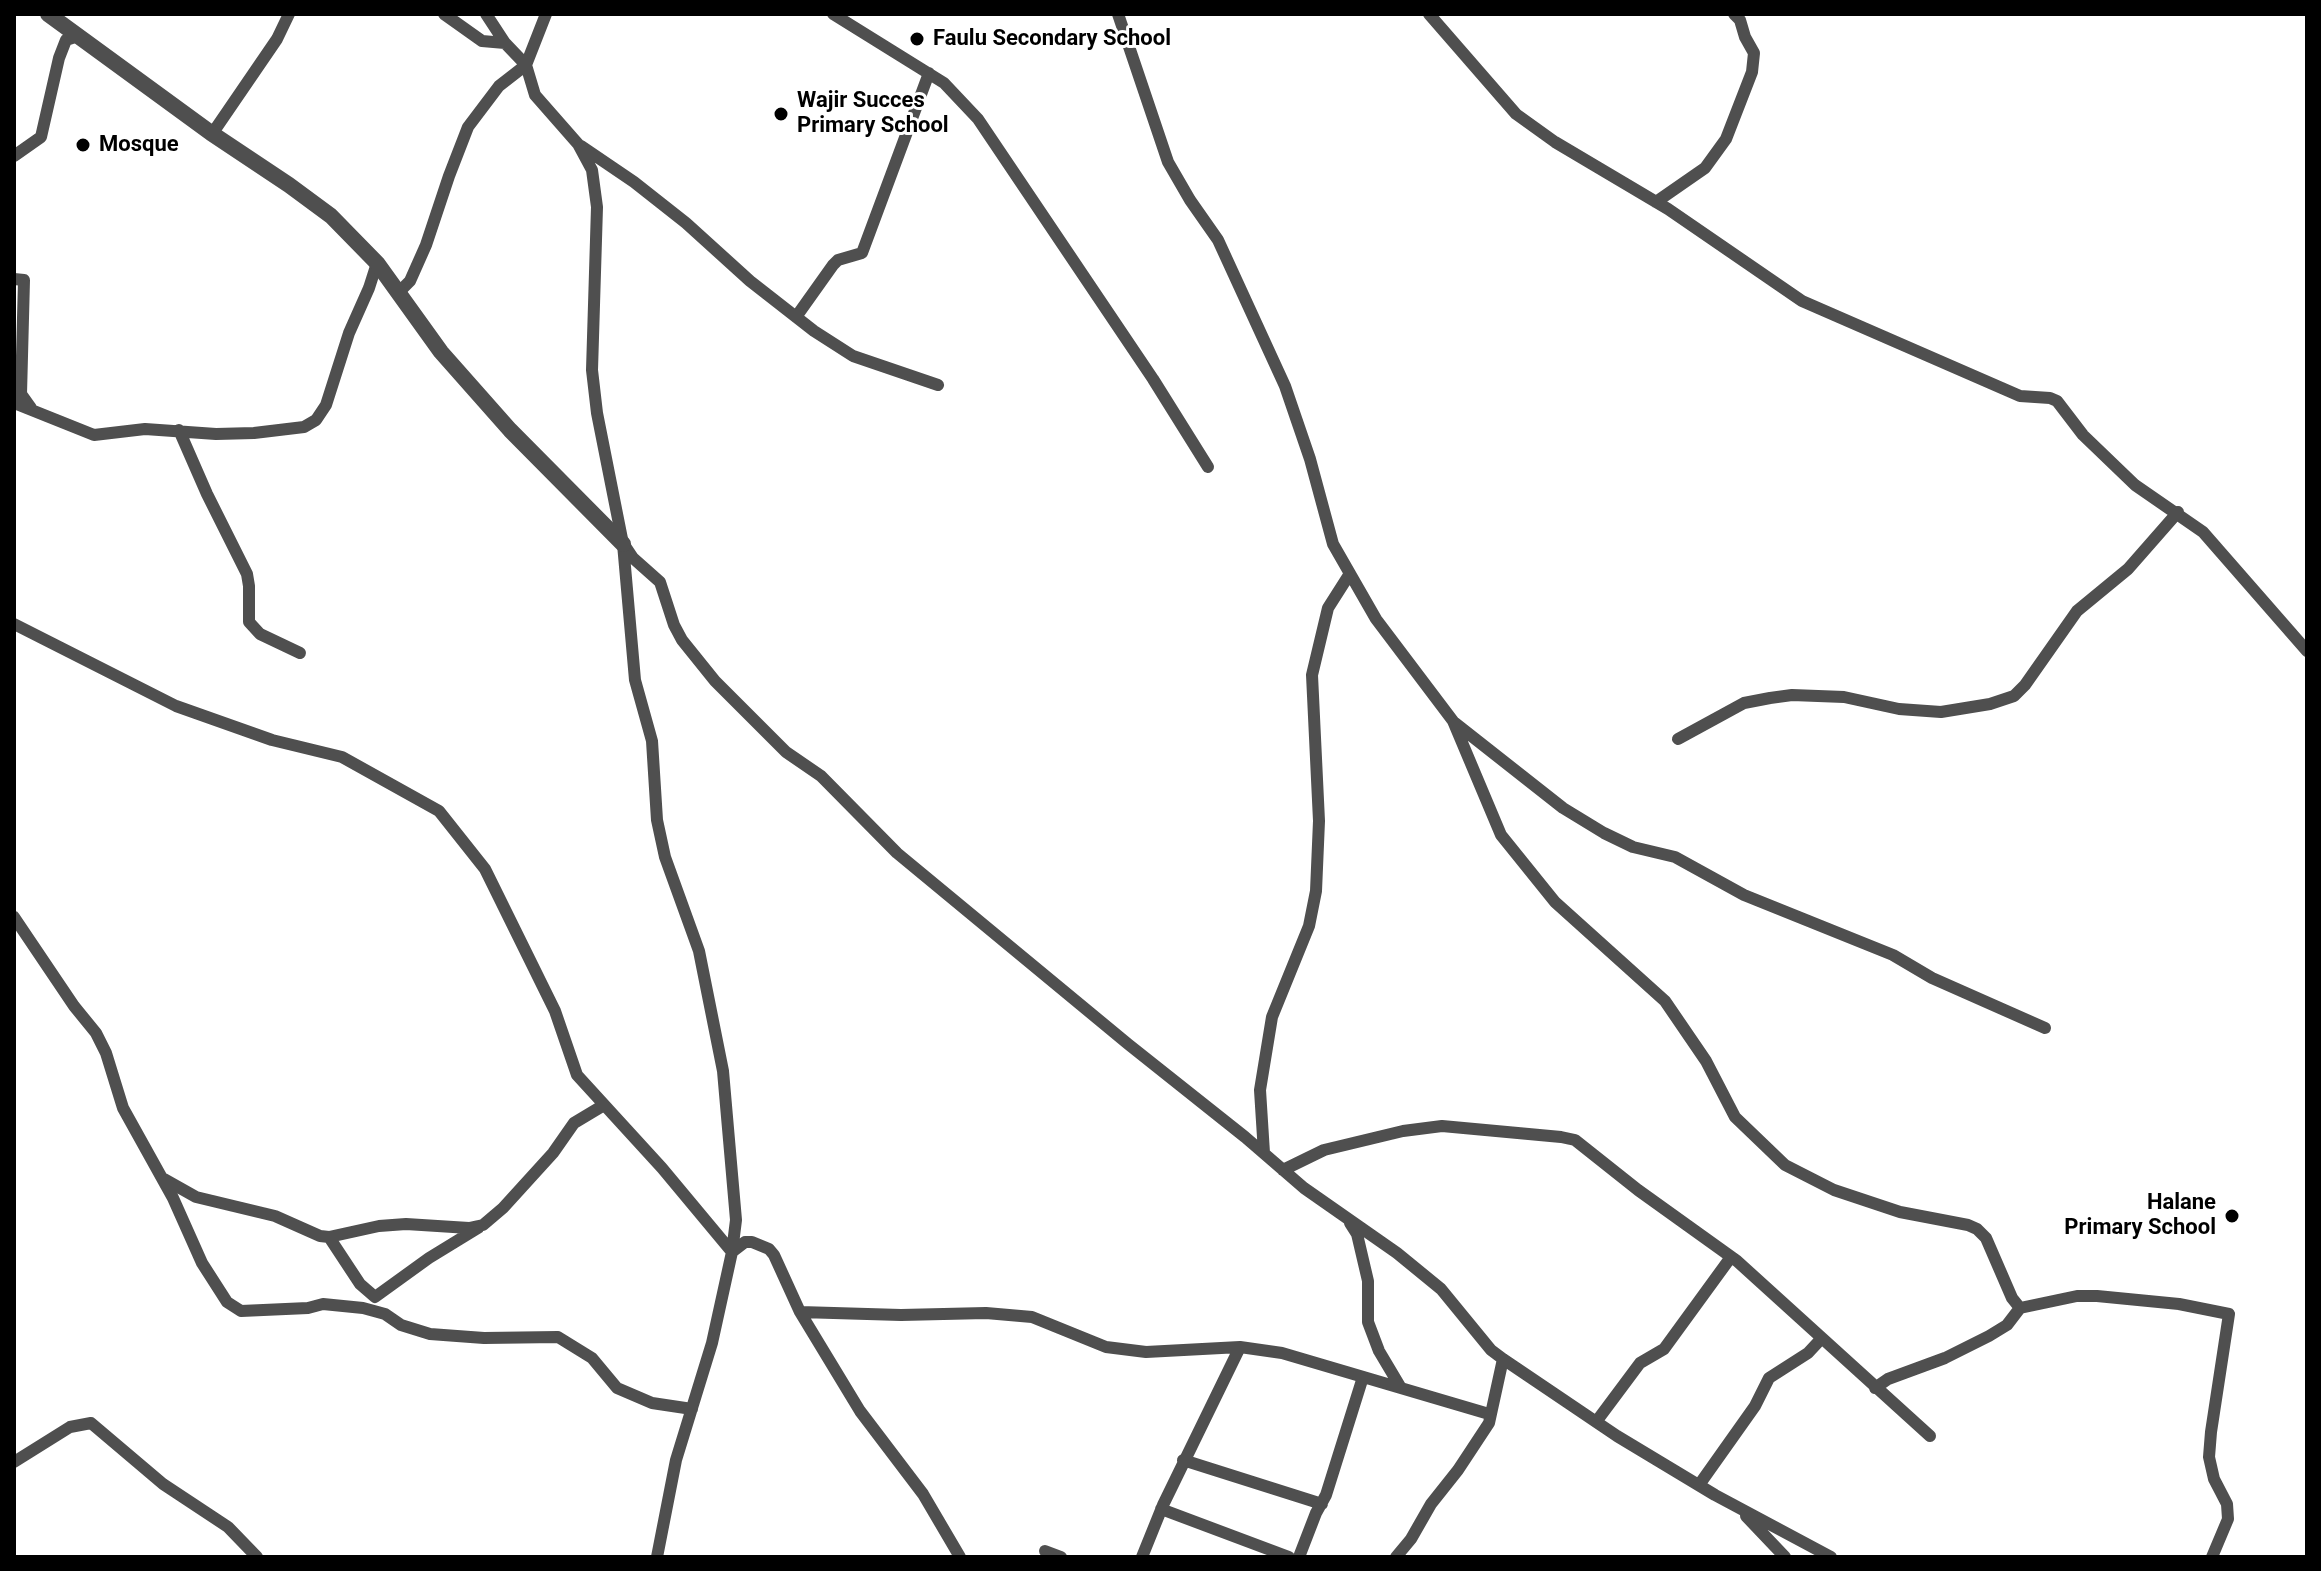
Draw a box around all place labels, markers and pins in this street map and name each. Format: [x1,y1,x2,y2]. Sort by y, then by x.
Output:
place label: Faulu Secondary School [933,26,1171,52]
marker: Faulu Secondary School [908,30,926,48]
place label: Wajir Succes Primary School [797,88,949,140]
marker: Wajir Succes Primary School [772,105,790,123]
place label: Mosque [99,132,179,158]
marker: Mosque [74,136,92,154]
place label: Halane Primary School [2064,1190,2216,1242]
marker: Halane Primary School [2223,1207,2241,1225]

